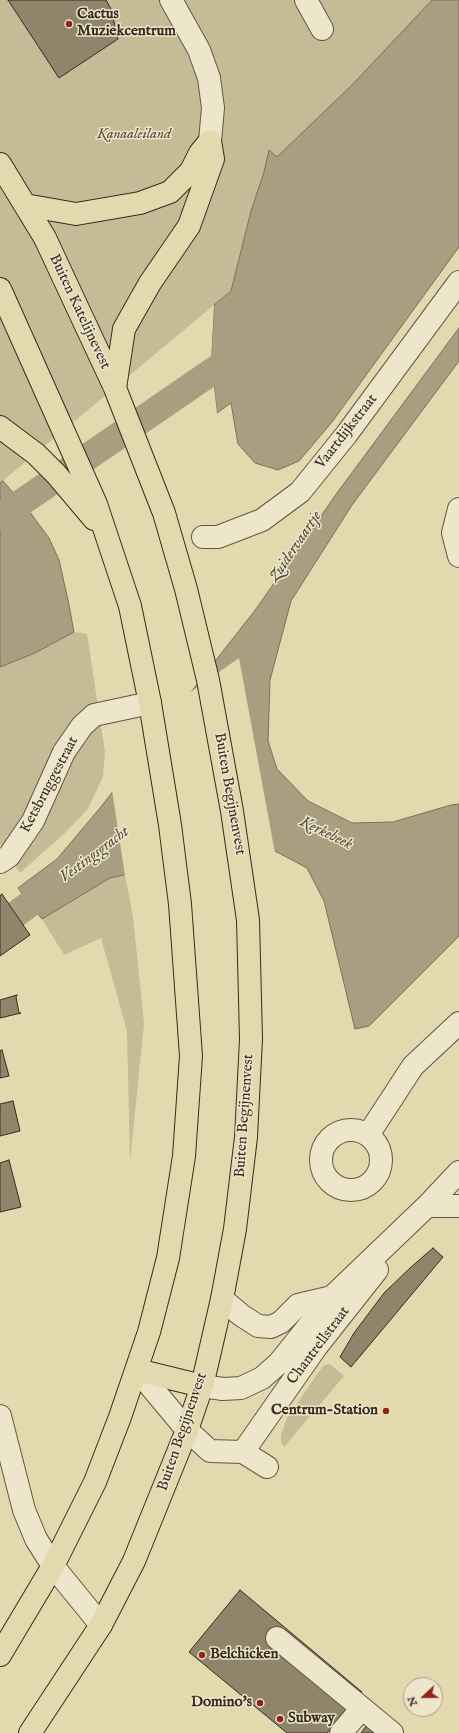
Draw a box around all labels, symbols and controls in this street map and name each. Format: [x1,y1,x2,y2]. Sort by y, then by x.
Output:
place label: Cactus Muziekcentrum [77,6,176,41]
marker: Cactus Muziekcentrum [64,19,74,29]
park label: Kanaaleiland [97,126,171,144]
street label: Buiten Katelijnevest [44,252,114,372]
street label: Vaartdijkstraat [312,391,382,473]
water label: Zuidervaartje [265,508,327,586]
street label: Buiten Begijnenvest [209,731,249,857]
street label: Ketsbruggestraat [17,734,83,836]
water label: Kerkebeek [297,813,355,855]
water label: Vestingsgracht [57,823,133,887]
street label: Buiten Begijnenvest [232,1054,258,1178]
street label: Chantrellstraat [284,1303,354,1389]
street label: Buiten Begijnenvest [154,1370,212,1494]
place label: Centrum-Station [271,1402,378,1420]
marker: Centrum-Station [381,1406,391,1416]
place label: Belchicken [210,1646,278,1664]
marker: Belchicken [197,1650,207,1660]
north arrow [403,1677,443,1717]
place label: Domino's [191,1694,252,1712]
text: N [405,1694,421,1708]
marker: Domino's [255,1698,265,1708]
place label: Subway [288,1710,335,1728]
marker: Subway [275,1714,285,1724]

